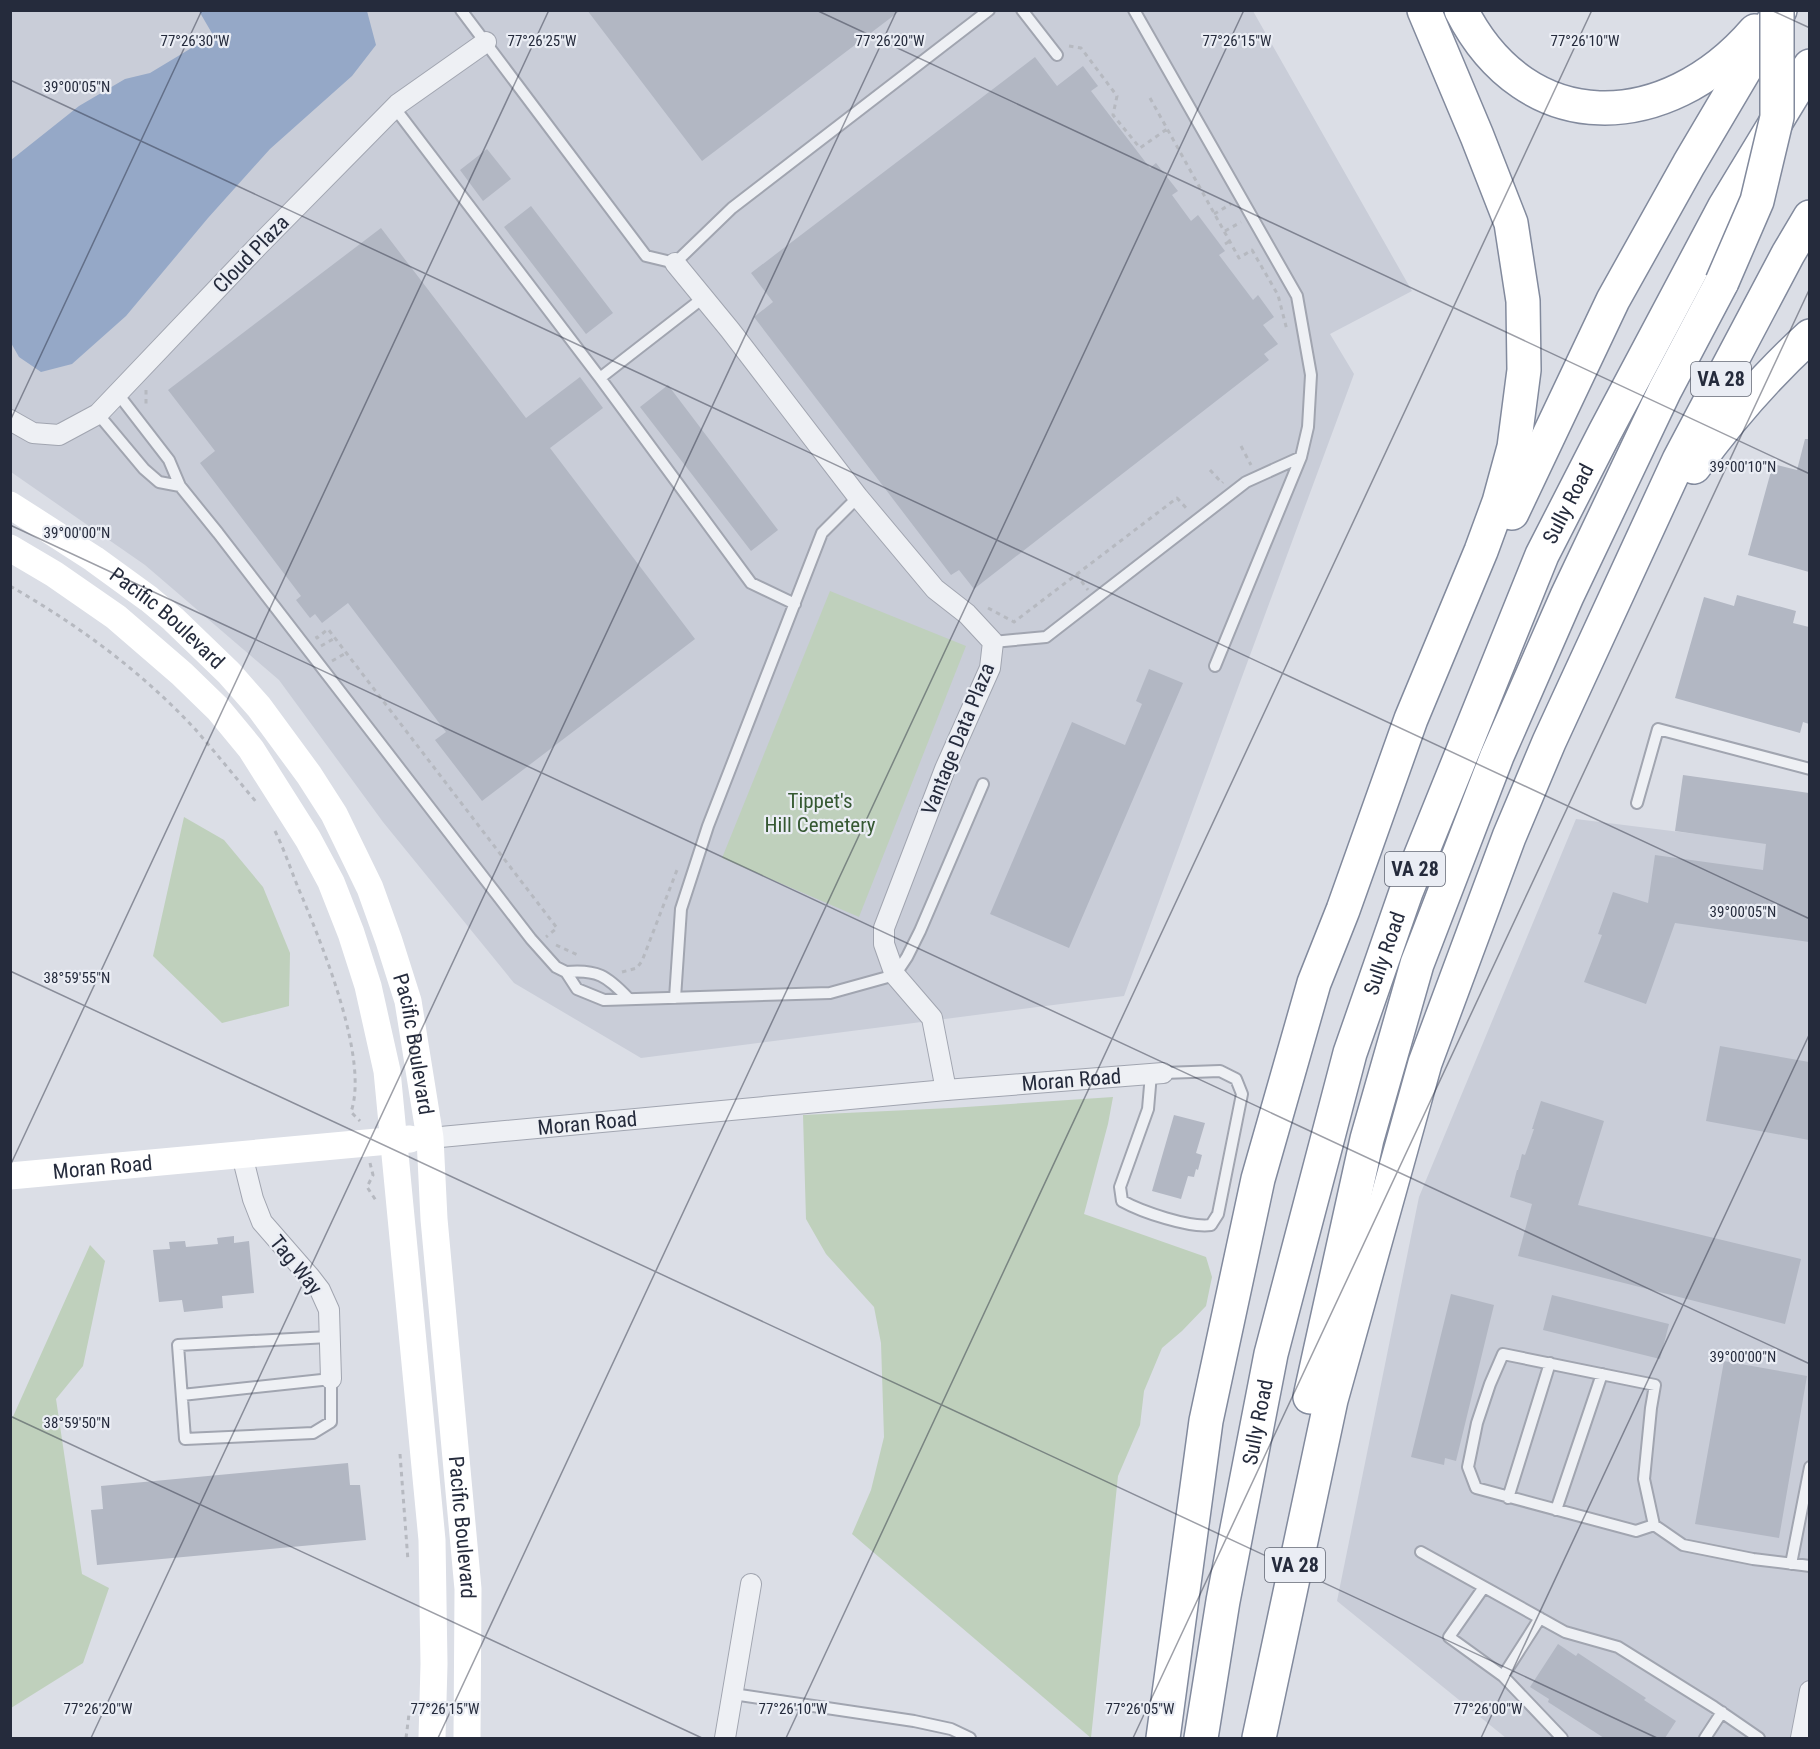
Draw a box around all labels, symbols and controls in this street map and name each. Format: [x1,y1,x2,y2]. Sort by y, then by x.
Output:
text: 77°26'30"W [161,32,230,50]
text: 77°26'25"W [508,32,577,50]
text: 77°26'20"W [856,32,925,50]
text: 77°26'15"W [1203,32,1272,50]
text: 77°26'10"W [1551,32,1620,50]
text: 39°00'05"N [44,78,110,96]
street label: Cloud Plaza [208,210,294,298]
road number: VA 28 [1691,362,1751,396]
text: 39°00'10"N [1710,458,1776,476]
street label: Sully Road [1538,460,1599,548]
text: 39°00'00"N [44,524,110,542]
street label: Pacific Boulevard [105,563,229,674]
street label: Vantage Data Plaza [917,660,999,818]
park label: Tippet's Hill Cemetery [764,789,876,837]
road number: VA 28 [1385,852,1445,886]
text: 39°00'05"N [1710,903,1776,921]
street label: Sully Road [1359,909,1410,998]
text: 38°59'55"N [44,969,110,987]
street label: Pacific Boulevard [388,971,438,1117]
street label: Moran Road [1021,1064,1122,1096]
street label: Moran Road [537,1107,638,1140]
street label: Moran Road [52,1151,153,1184]
street label: Tag Way [265,1231,327,1300]
text: 39°00'00"N [1710,1348,1776,1366]
street label: Sully Road [1238,1377,1278,1467]
text: 38°59'50"N [44,1414,110,1432]
street label: Pacific Boulevard [444,1455,480,1599]
road number: VA 28 [1265,1548,1325,1582]
text: 77°26'20"W [64,1700,133,1718]
text: 77°26'15"W [411,1700,480,1718]
text: 77°26'10"W [759,1700,828,1718]
text: 77°26'05"W [1106,1700,1175,1718]
text: 77°26'00"W [1454,1700,1523,1718]

